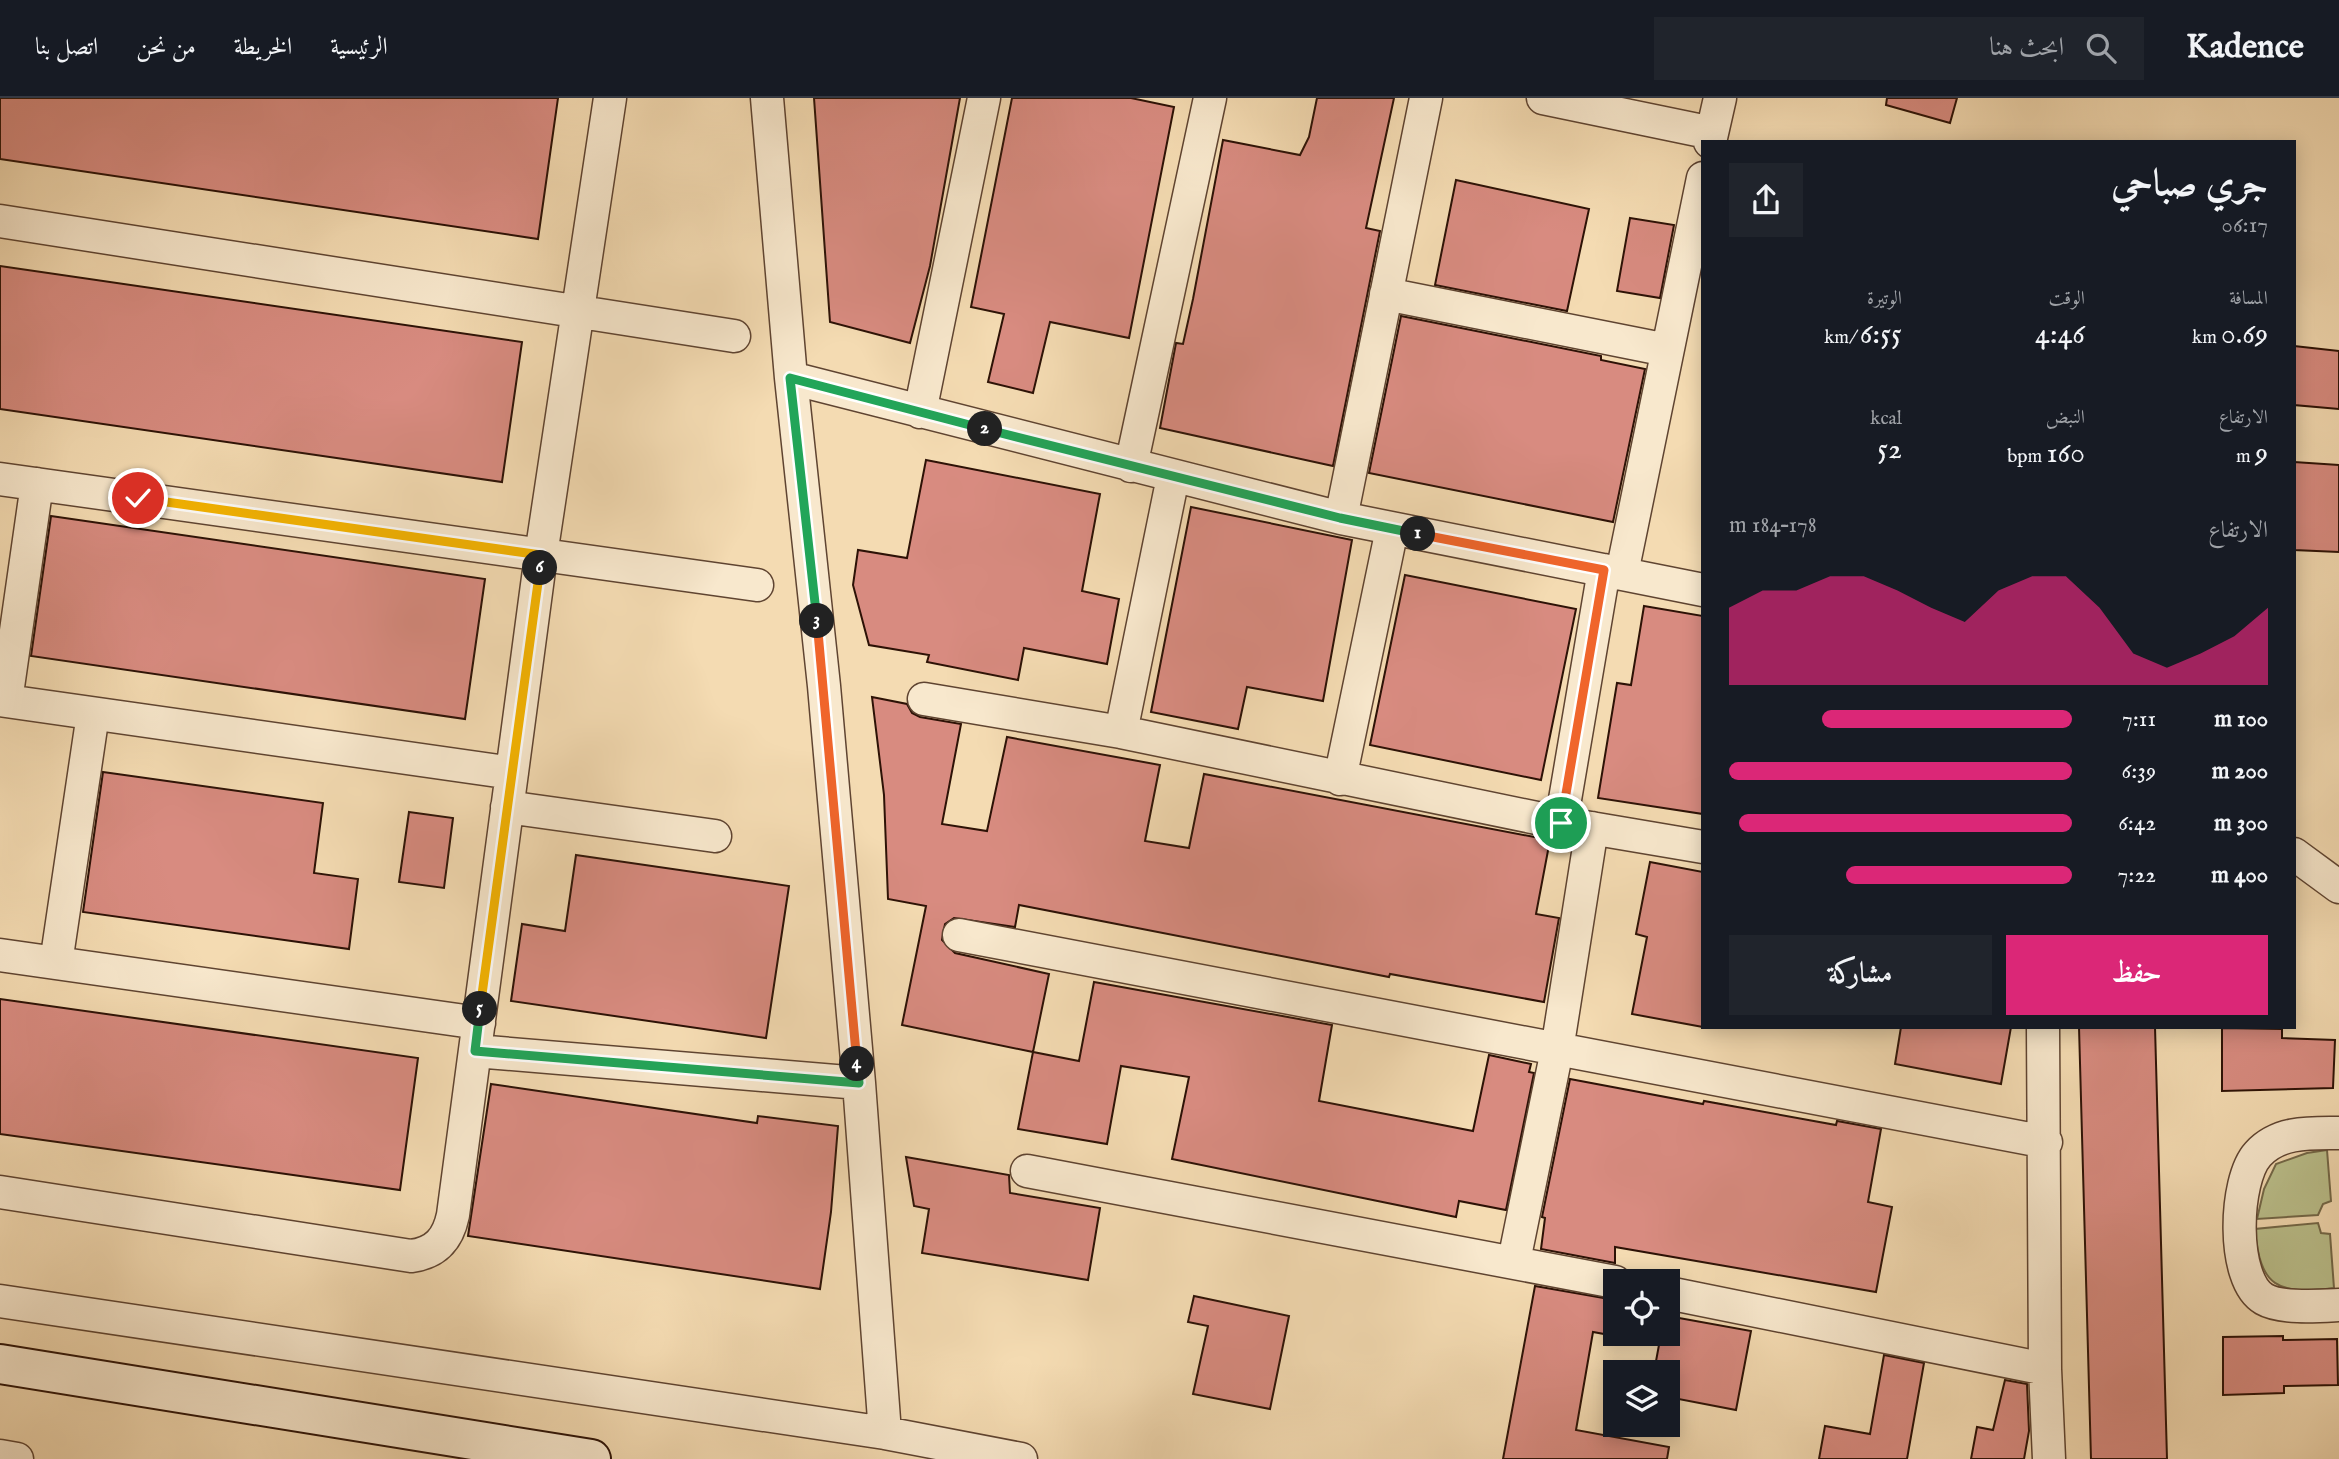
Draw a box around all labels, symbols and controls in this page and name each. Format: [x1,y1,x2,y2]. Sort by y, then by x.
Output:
search box [1654,17,2144,80]
text: Kadence [2186,27,2304,69]
icon: search [2082,29,2120,67]
text: ابحث هنا [1989,31,2064,64]
text: اتصل بنا [35,32,98,63]
text: من نحن [136,32,196,63]
text: الخريطة [234,32,292,63]
text: الرئيسية [330,32,388,63]
text: جري صباحي [2111,161,2268,209]
button: share [1729,163,1803,237]
text: 06:17 [2222,211,2268,240]
text: الوتيرة [1867,287,1902,311]
text: الوقت [2049,287,2085,311]
text: المسافة [2229,287,2268,311]
text: 6:55 [1860,316,1902,354]
text: 4:46 [2035,316,2085,354]
text: 0.69 [2221,316,2268,354]
text: /km [1824,326,1860,350]
text: km [2192,326,2221,350]
text: النبض [2046,406,2085,430]
text: الارتفاع [2219,406,2268,430]
text: kcal [1870,407,1902,431]
pin: 2 [968,412,1002,446]
text: 2 [980,416,989,440]
text: 52 [1877,431,1902,469]
text: 160 [2046,435,2085,473]
text: 9 [2255,435,2268,473]
text: bpm [2007,445,2046,469]
text: m [2236,445,2255,469]
pin [108,468,168,528]
icon: check [119,479,157,517]
text: 178–184 m [1729,511,1817,540]
pin: 1 [1400,516,1436,551]
text: الارتفاع [2208,516,2268,545]
text: 1 [1414,521,1421,545]
pin: 6 [522,550,558,586]
text: 6 [535,555,544,579]
pin: 3 [800,603,834,638]
text: 3 [813,608,820,632]
text: 7:11 [2122,705,2156,734]
text: 100 m [2214,705,2268,734]
text: 6:39 [2122,757,2156,786]
text: 200 m [2212,757,2268,786]
pin [1531,793,1591,853]
icon: arrive [1542,804,1580,842]
text: 6:42 [2118,809,2156,838]
text: 300 m [2214,809,2268,838]
text: 7:22 [2118,861,2156,890]
text: 400 m [2211,861,2268,890]
button: مشاركة [1729,935,1992,1015]
button: حفظ [2006,935,2268,1015]
pin: 5 [462,992,498,1026]
text: 5 [476,996,483,1020]
pin: 4 [840,1046,874,1082]
text: 4 [852,1051,861,1075]
map controls [1603,1269,1680,1437]
button: locate [1603,1269,1680,1346]
button: layers [1603,1360,1680,1437]

